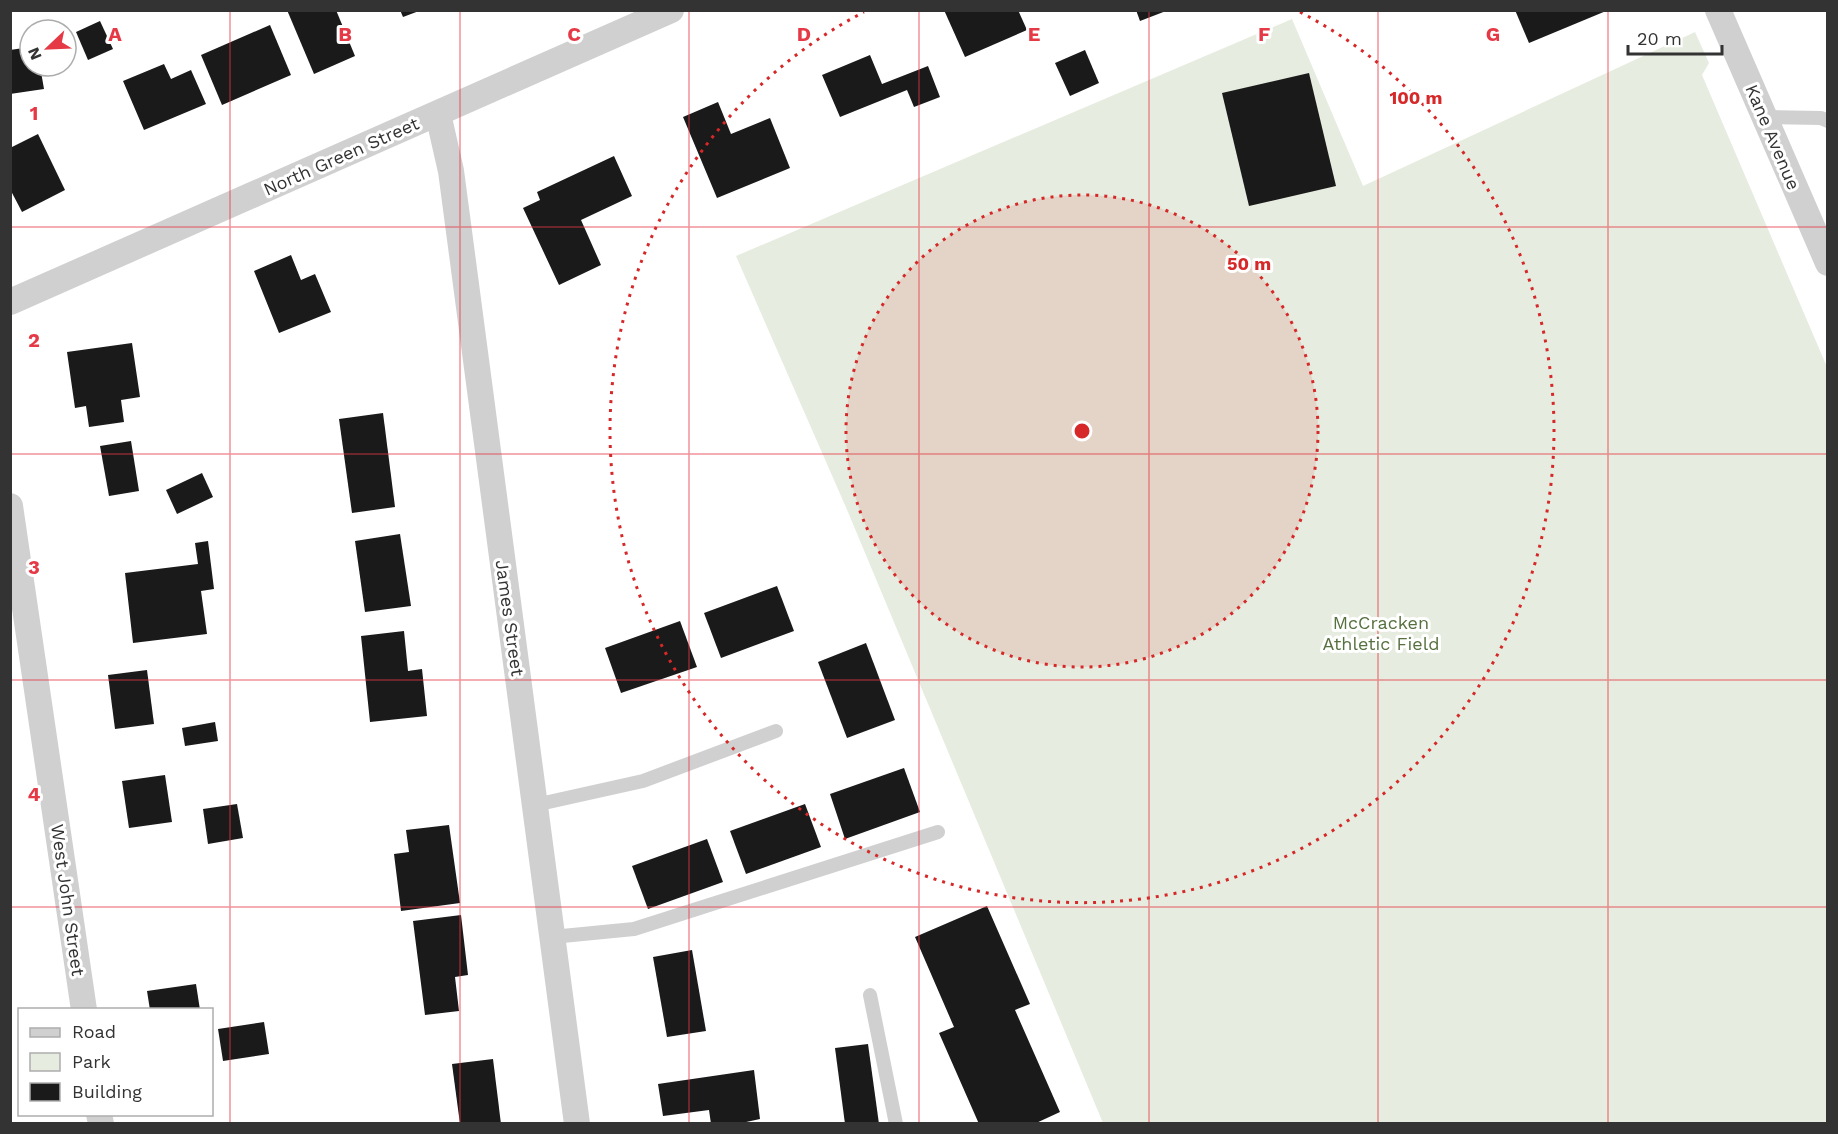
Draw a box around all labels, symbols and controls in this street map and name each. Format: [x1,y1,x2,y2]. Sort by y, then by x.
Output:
north arrow [18,18,78,78]
scale bar [1628,18,1722,56]
text: A [108,22,122,46]
text: B [338,22,352,46]
text: C [567,22,581,46]
text: D [797,22,811,46]
text: E [1028,22,1040,46]
text: F [1258,22,1270,46]
text: G [1486,22,1500,46]
text: 20 m [1637,28,1682,49]
text: N [24,44,46,63]
street label: Kane Avenue [1741,81,1805,193]
text: 100 m [1389,87,1443,108]
text: 1 [30,101,38,125]
street label: North Green Street [260,112,422,200]
text: 50 m [1227,253,1271,274]
text: 2 [28,328,40,352]
centre of rings [1072,421,1092,441]
text: 3 [28,555,40,579]
street label: James Street [491,558,529,678]
park label: McCracken Athletic Field [1322,612,1440,654]
text: 4 [28,782,41,806]
street label: West John Street [47,823,89,978]
legend [18,1008,213,1116]
text: Road [72,1021,116,1042]
text: Park [72,1051,111,1072]
text: Building [72,1081,142,1102]

